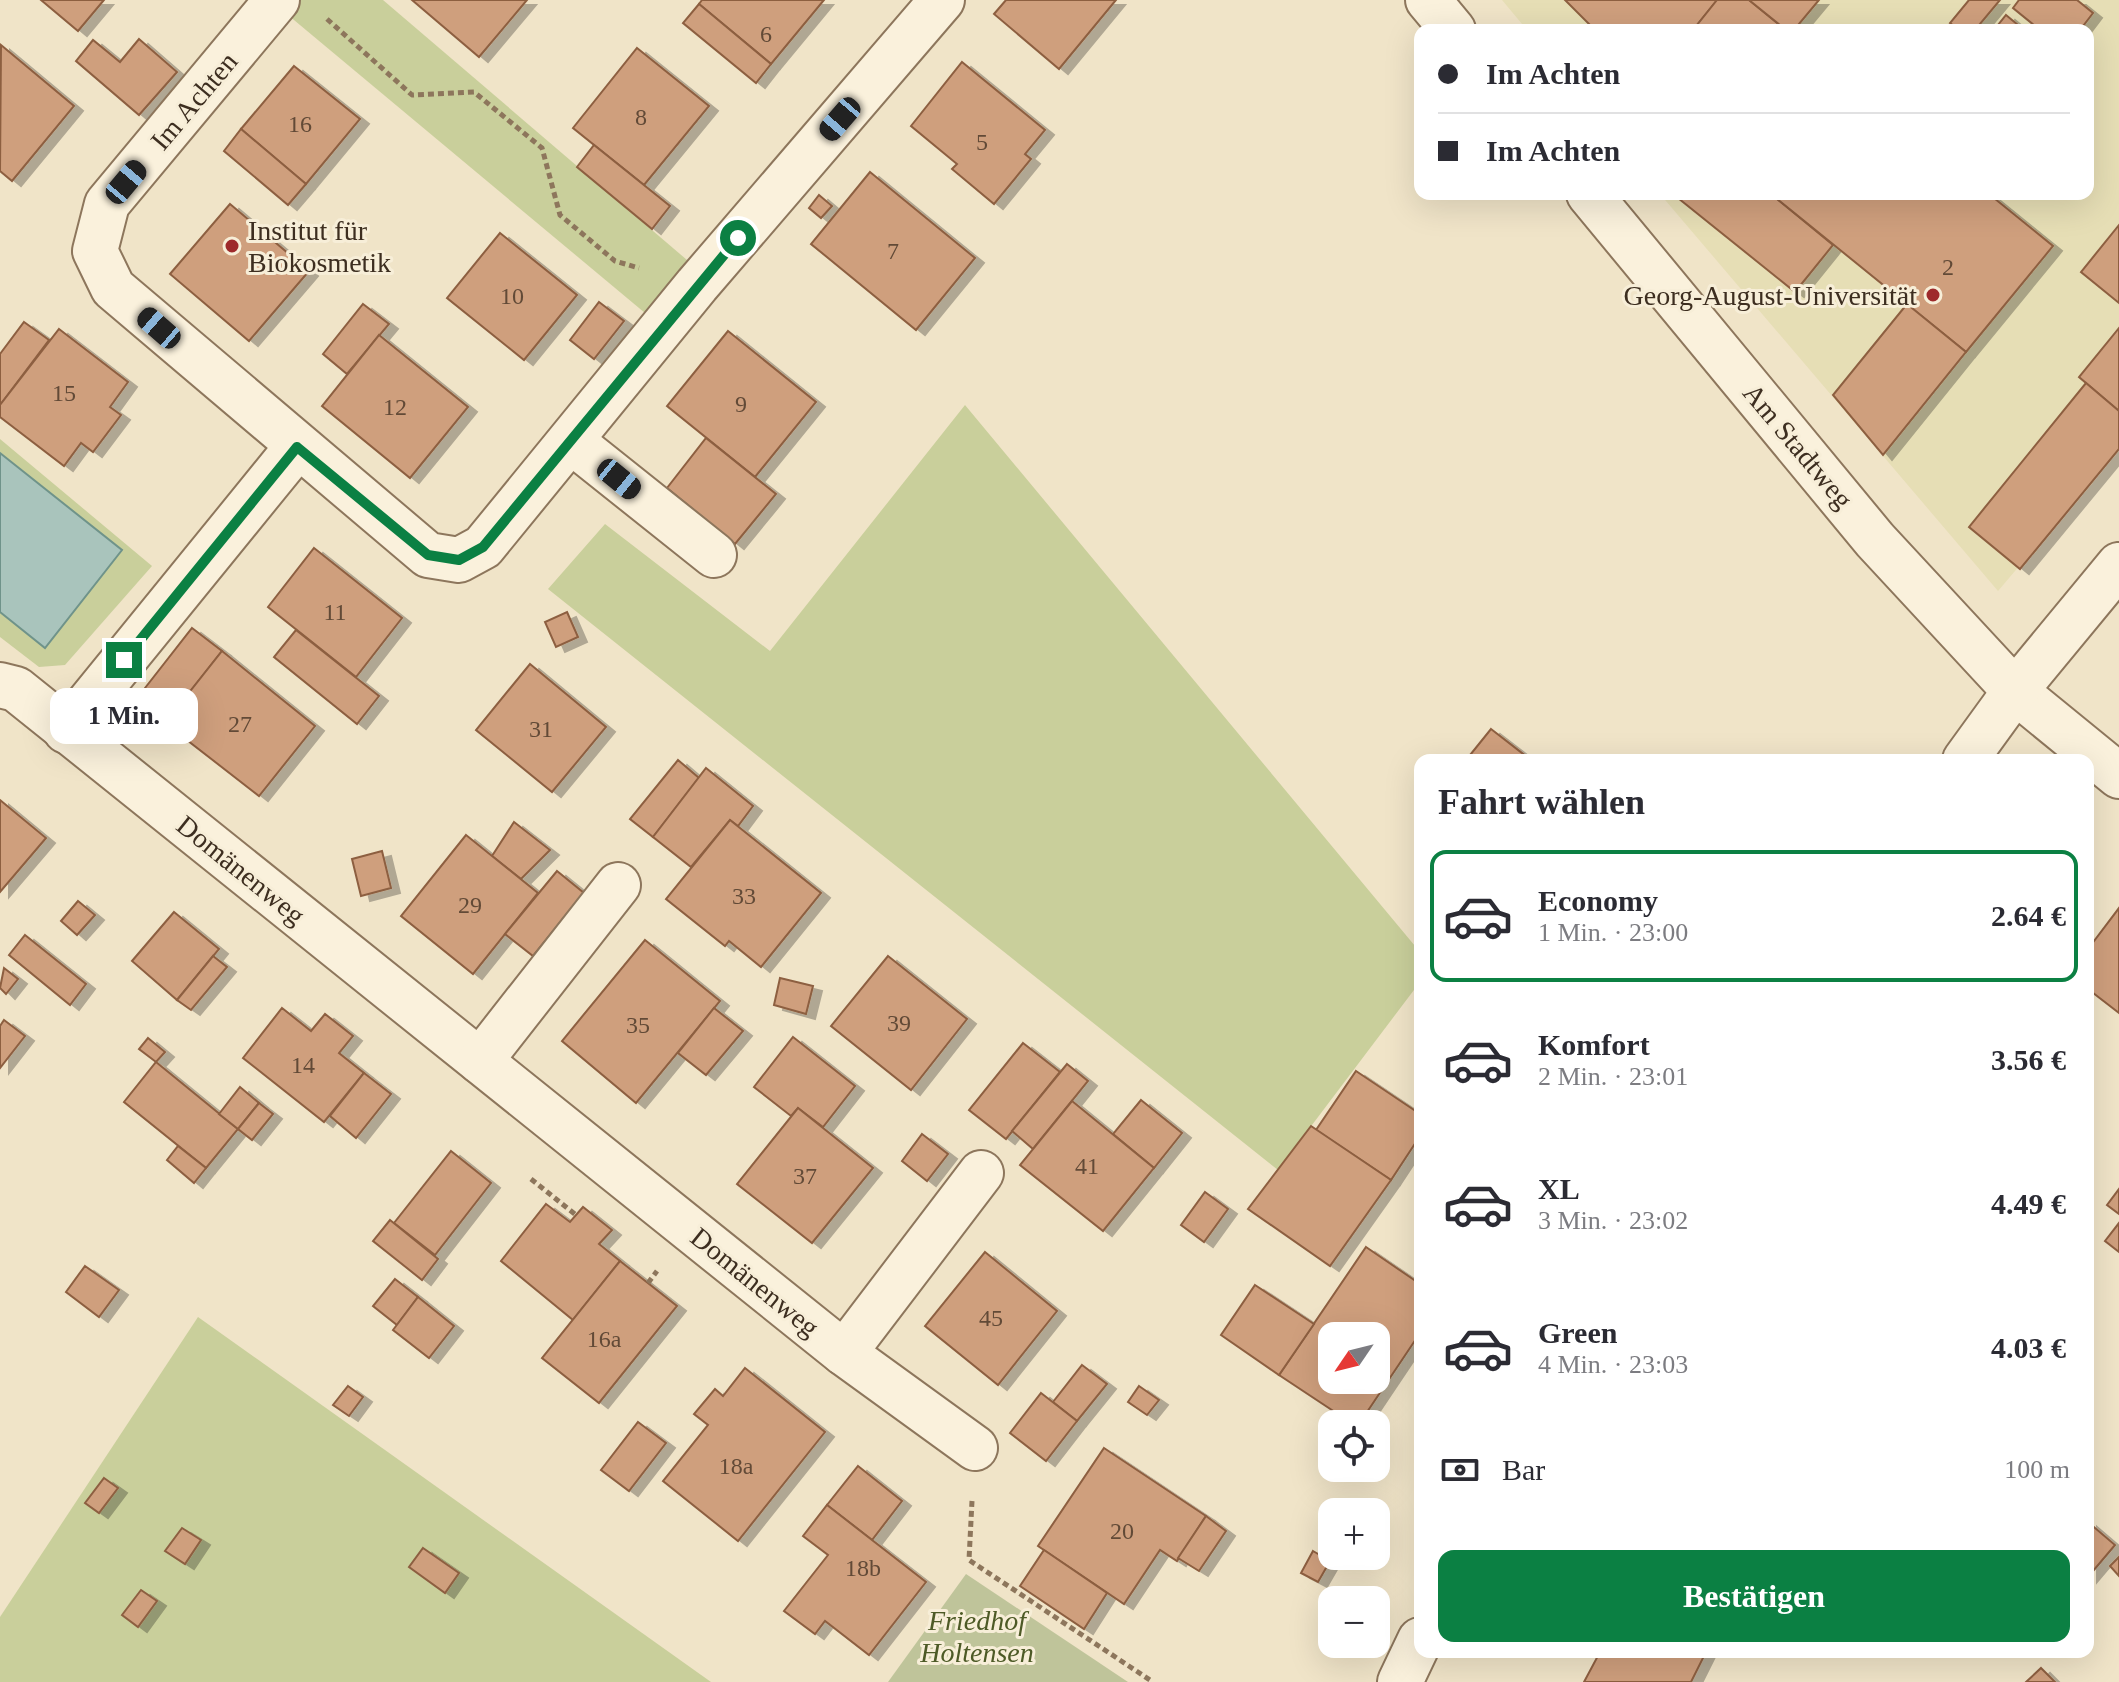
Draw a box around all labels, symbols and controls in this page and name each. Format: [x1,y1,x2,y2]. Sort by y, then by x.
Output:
house number: 6 [760,21,772,47]
street label: Im Achten [144,46,244,156]
text: Im Achten [1486,57,1620,90]
car [815,93,865,145]
house number: 8 [635,104,647,130]
house number: 16 [288,111,312,137]
house number: 5 [976,129,988,155]
text: Im Achten [1486,134,1620,167]
car [101,156,151,208]
place label: Institut für Biokosmetik [248,215,391,278]
route start [720,220,756,256]
marker: Institut für Biokosmetik [223,237,241,255]
house number: 7 [887,238,899,264]
house number: 2 [1942,254,1954,280]
place label: Georg-August-Universität [1624,280,1917,311]
house number: 10 [500,283,524,309]
marker: Georg-August-Universität [1924,286,1942,304]
car [133,303,185,353]
street label: Am Stadtweg [1737,377,1859,515]
house number: 15 [52,380,76,406]
house number: 9 [735,391,747,417]
house number: 12 [383,394,407,420]
car [593,455,645,503]
house number: 11 [323,599,347,625]
route end [106,642,142,678]
callout: 1 Min. [50,688,198,744]
text: 1 Min. [88,701,160,730]
house number: 27 [228,711,252,737]
house number: 31 [529,716,553,742]
text: Fahrt wählen [1438,782,1645,822]
street label: Domänenweg [171,809,311,931]
icon: car [1442,880,1514,952]
house number: 33 [732,883,756,909]
text: Economy [1538,884,1658,917]
house number: 29 [458,892,482,918]
text: 2.64 € [1991,899,2066,932]
text: 1 Min. · 23:00 [1538,918,1688,947]
house number: 39 [887,1010,911,1036]
house number: 35 [626,1012,650,1038]
icon: car [1442,1024,1514,1096]
text: Komfort [1538,1028,1650,1061]
text: 3.56 € [1991,1043,2066,1076]
house number: 14 [291,1052,315,1078]
text: 2 Min. · 23:01 [1538,1062,1688,1091]
house number: 41 [1075,1153,1099,1179]
house number: 37 [793,1163,817,1189]
icon: car [1442,1168,1514,1240]
text: XL [1538,1172,1580,1205]
text: 4.49 € [1991,1187,2066,1220]
text: 3 Min. · 23:02 [1538,1206,1688,1235]
street label: Domänenweg [685,1221,825,1343]
house number: 45 [979,1305,1003,1331]
icon: car [1442,1312,1514,1384]
text: Green [1538,1316,1617,1349]
north arrow [1318,1322,1390,1394]
map controls [1318,1322,1390,1658]
house number: 16a [587,1326,622,1352]
text: 4.03 € [1991,1331,2066,1364]
text: 4 Min. · 23:03 [1538,1350,1688,1379]
button: locate [1318,1410,1390,1482]
icon: cash [1438,1448,1482,1492]
house number: 18a [719,1453,754,1479]
text: Bar [1502,1453,1545,1486]
text: 100 m [2004,1455,2070,1484]
button: + [1318,1498,1390,1570]
house number: 20 [1110,1518,1134,1544]
button: Bestätigen [1438,1550,2070,1642]
house number: 18b [845,1555,881,1581]
button: − [1318,1586,1390,1658]
park label: Friedhof Holtensen [919,1605,1034,1668]

